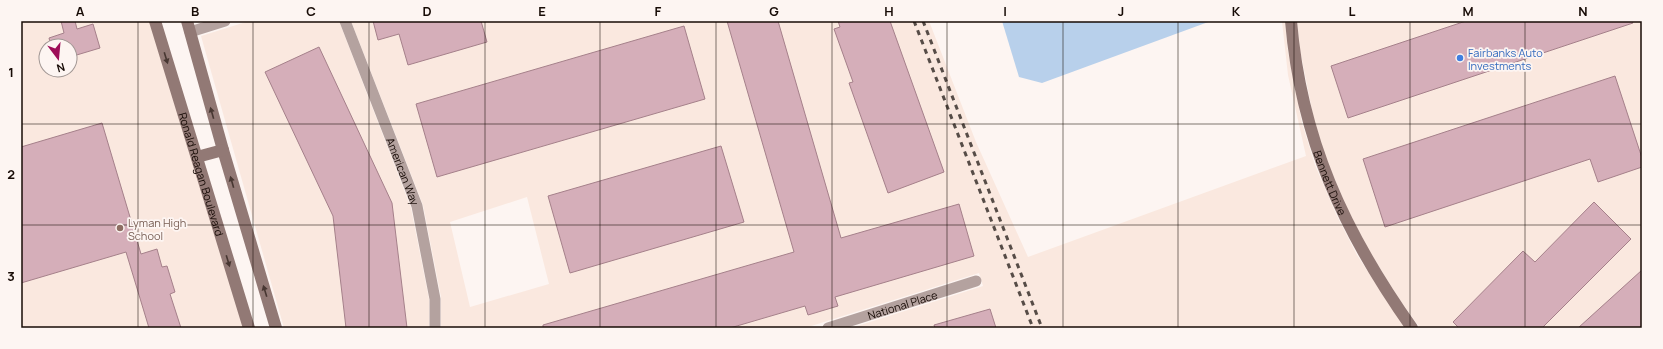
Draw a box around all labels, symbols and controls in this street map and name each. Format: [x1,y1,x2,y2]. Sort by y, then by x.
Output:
text: A [76,2,85,20]
text: B [191,2,199,20]
text: C [306,2,316,20]
text: D [422,2,432,20]
text: E [538,2,546,20]
text: F [655,2,662,20]
text: G [769,2,779,20]
text: H [884,2,894,20]
text: I [1003,2,1007,20]
text: J [1118,2,1124,20]
text: K [1232,2,1241,20]
text: L [1349,2,1356,20]
text: M [1462,2,1474,20]
text: N [1578,2,1588,20]
north arrow [38,38,78,78]
place label: Fairbanks Auto Investments [1468,45,1543,73]
one-way arrow [164,53,170,65]
marker: Fairbanks Auto Investments [1455,53,1465,63]
text: N [55,60,67,76]
text: 1 [8,63,14,81]
one-way arrow [209,106,215,119]
street label: Ronald Reagan Boulevard [176,110,228,238]
street label: American Way [383,135,423,207]
street label: Bennett Drive [1311,148,1351,218]
text: 2 [7,165,15,183]
one-way arrow [229,175,235,187]
place label: Lyman High School [128,215,186,243]
marker: Lyman High School [115,223,125,233]
one-way arrow [225,255,231,267]
text: 3 [7,267,15,285]
one-way arrow [262,284,268,296]
street label: National Place [866,286,940,322]

